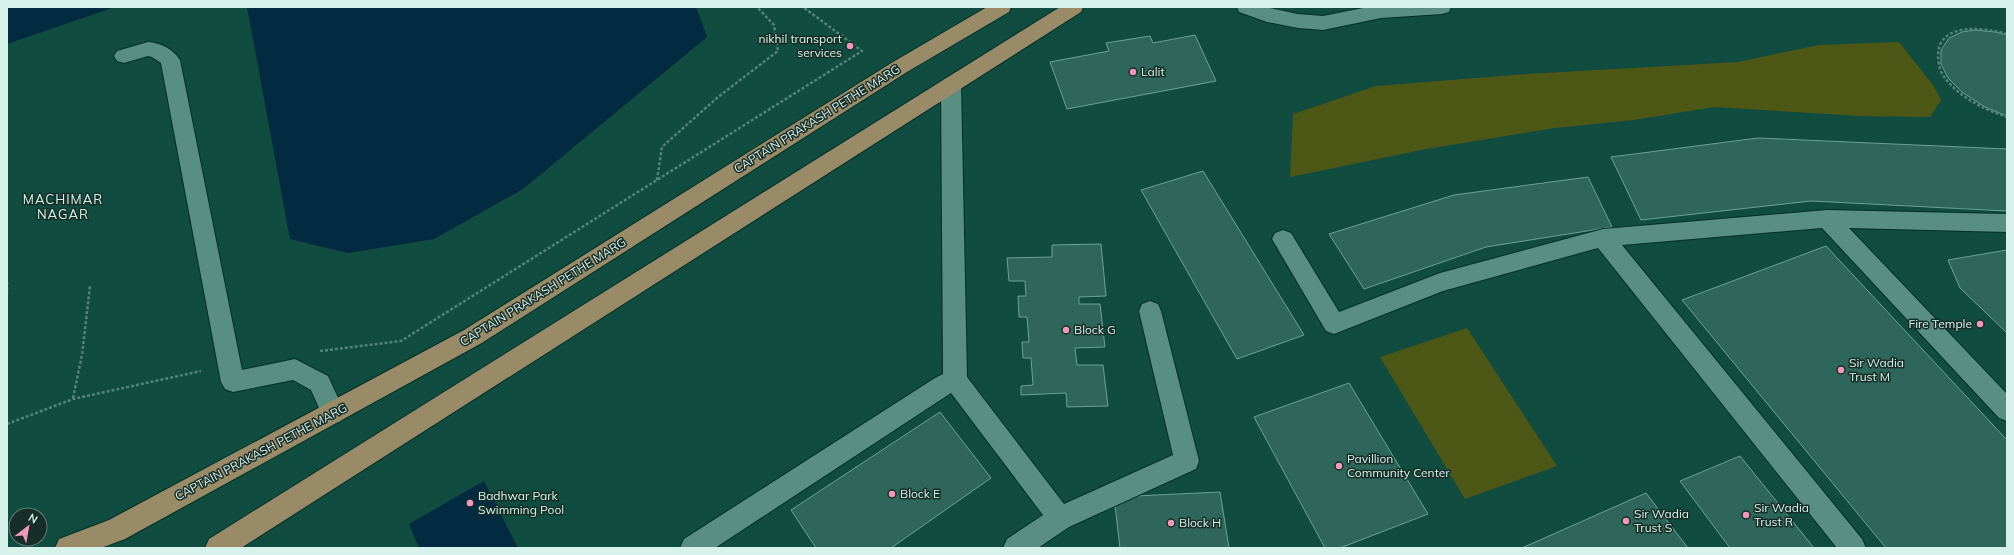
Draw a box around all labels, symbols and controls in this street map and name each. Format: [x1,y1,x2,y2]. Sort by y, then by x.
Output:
place label: nikhil transport services [758,31,842,60]
marker: nikhil transport services [845,41,855,51]
street label: CAPTAIN PRAKASH PETHE MARG [731,61,902,176]
place label: Lalit [1141,64,1165,79]
marker: Lalit [1128,67,1138,77]
district label: MACHIMAR NAGAR [23,191,103,222]
street label: CAPTAIN PRAKASH PETHE MARG [457,234,628,349]
place label: Fire Temple [1908,316,1972,331]
marker: Fire Temple [1975,319,1985,329]
place label: Block G [1074,322,1116,337]
marker: Block G [1061,325,1071,335]
place label: Sir Wadia Trust M [1849,355,1904,384]
marker: Sir Wadia Trust M [1836,365,1846,375]
street label: CAPTAIN PRAKASH PETHE MARG [172,400,349,503]
place label: Pavillion Community Center [1347,451,1450,480]
marker: Pavillion Community Center [1334,461,1344,471]
place label: Block E [900,486,940,501]
place label: Badhwar Park Swimming Pool [478,488,564,517]
marker: Block E [887,489,897,499]
marker: Badhwar Park Swimming Pool [465,498,475,508]
place label: Sir Wadia Trust R [1754,500,1809,529]
place label: Sir Wadia Trust S [1634,506,1689,535]
north arrow [8,507,48,547]
text: N [26,510,40,527]
marker: Sir Wadia Trust R [1741,510,1751,520]
place label: Block H [1179,515,1221,530]
marker: Sir Wadia Trust S [1621,516,1631,526]
marker: Block H [1166,518,1176,528]

